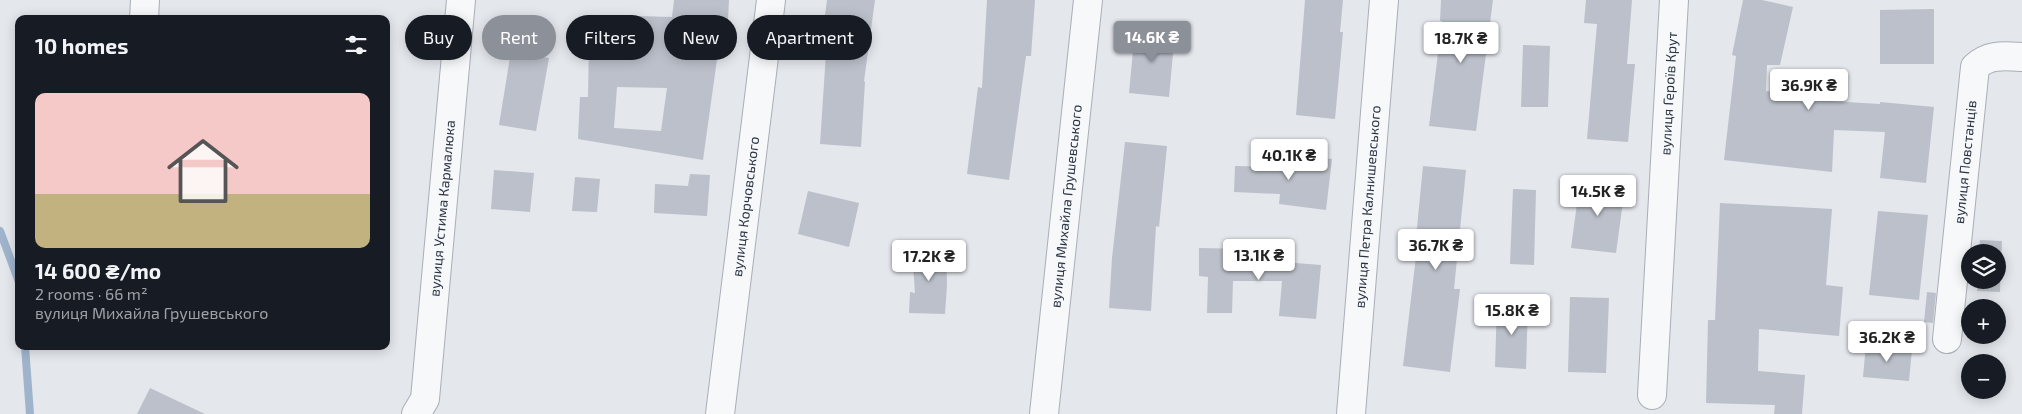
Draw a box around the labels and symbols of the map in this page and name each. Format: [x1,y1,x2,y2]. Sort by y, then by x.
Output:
pin: 14.6K ₴ [1106,20,1198,63]
pin: 18.7K ₴ [1415,22,1507,64]
street label: вулиця Героїв Крут [1656,31,1680,156]
pin: 36.9K ₴ [1763,68,1855,111]
street label: вулиця Повстанців [1950,99,1980,225]
street label: вулиця Михайла Грушевського [1046,104,1085,309]
street label: вулиця Петра Калнишевського [1350,105,1384,309]
street label: вулиця Устима Кармалюка [425,119,458,297]
street label: вулиця Корчовського [728,135,762,278]
pin: 40.1K ₴ [1243,138,1335,181]
pin: 14.5K ₴ [1552,174,1644,217]
pin: 36.7K ₴ [1390,228,1482,271]
pin: 13.1K ₴ [1213,238,1305,281]
pin: 17.2K ₴ [883,240,975,282]
pin: 15.8K ₴ [1466,294,1558,336]
pin: 36.2K ₴ [1841,320,1933,363]

